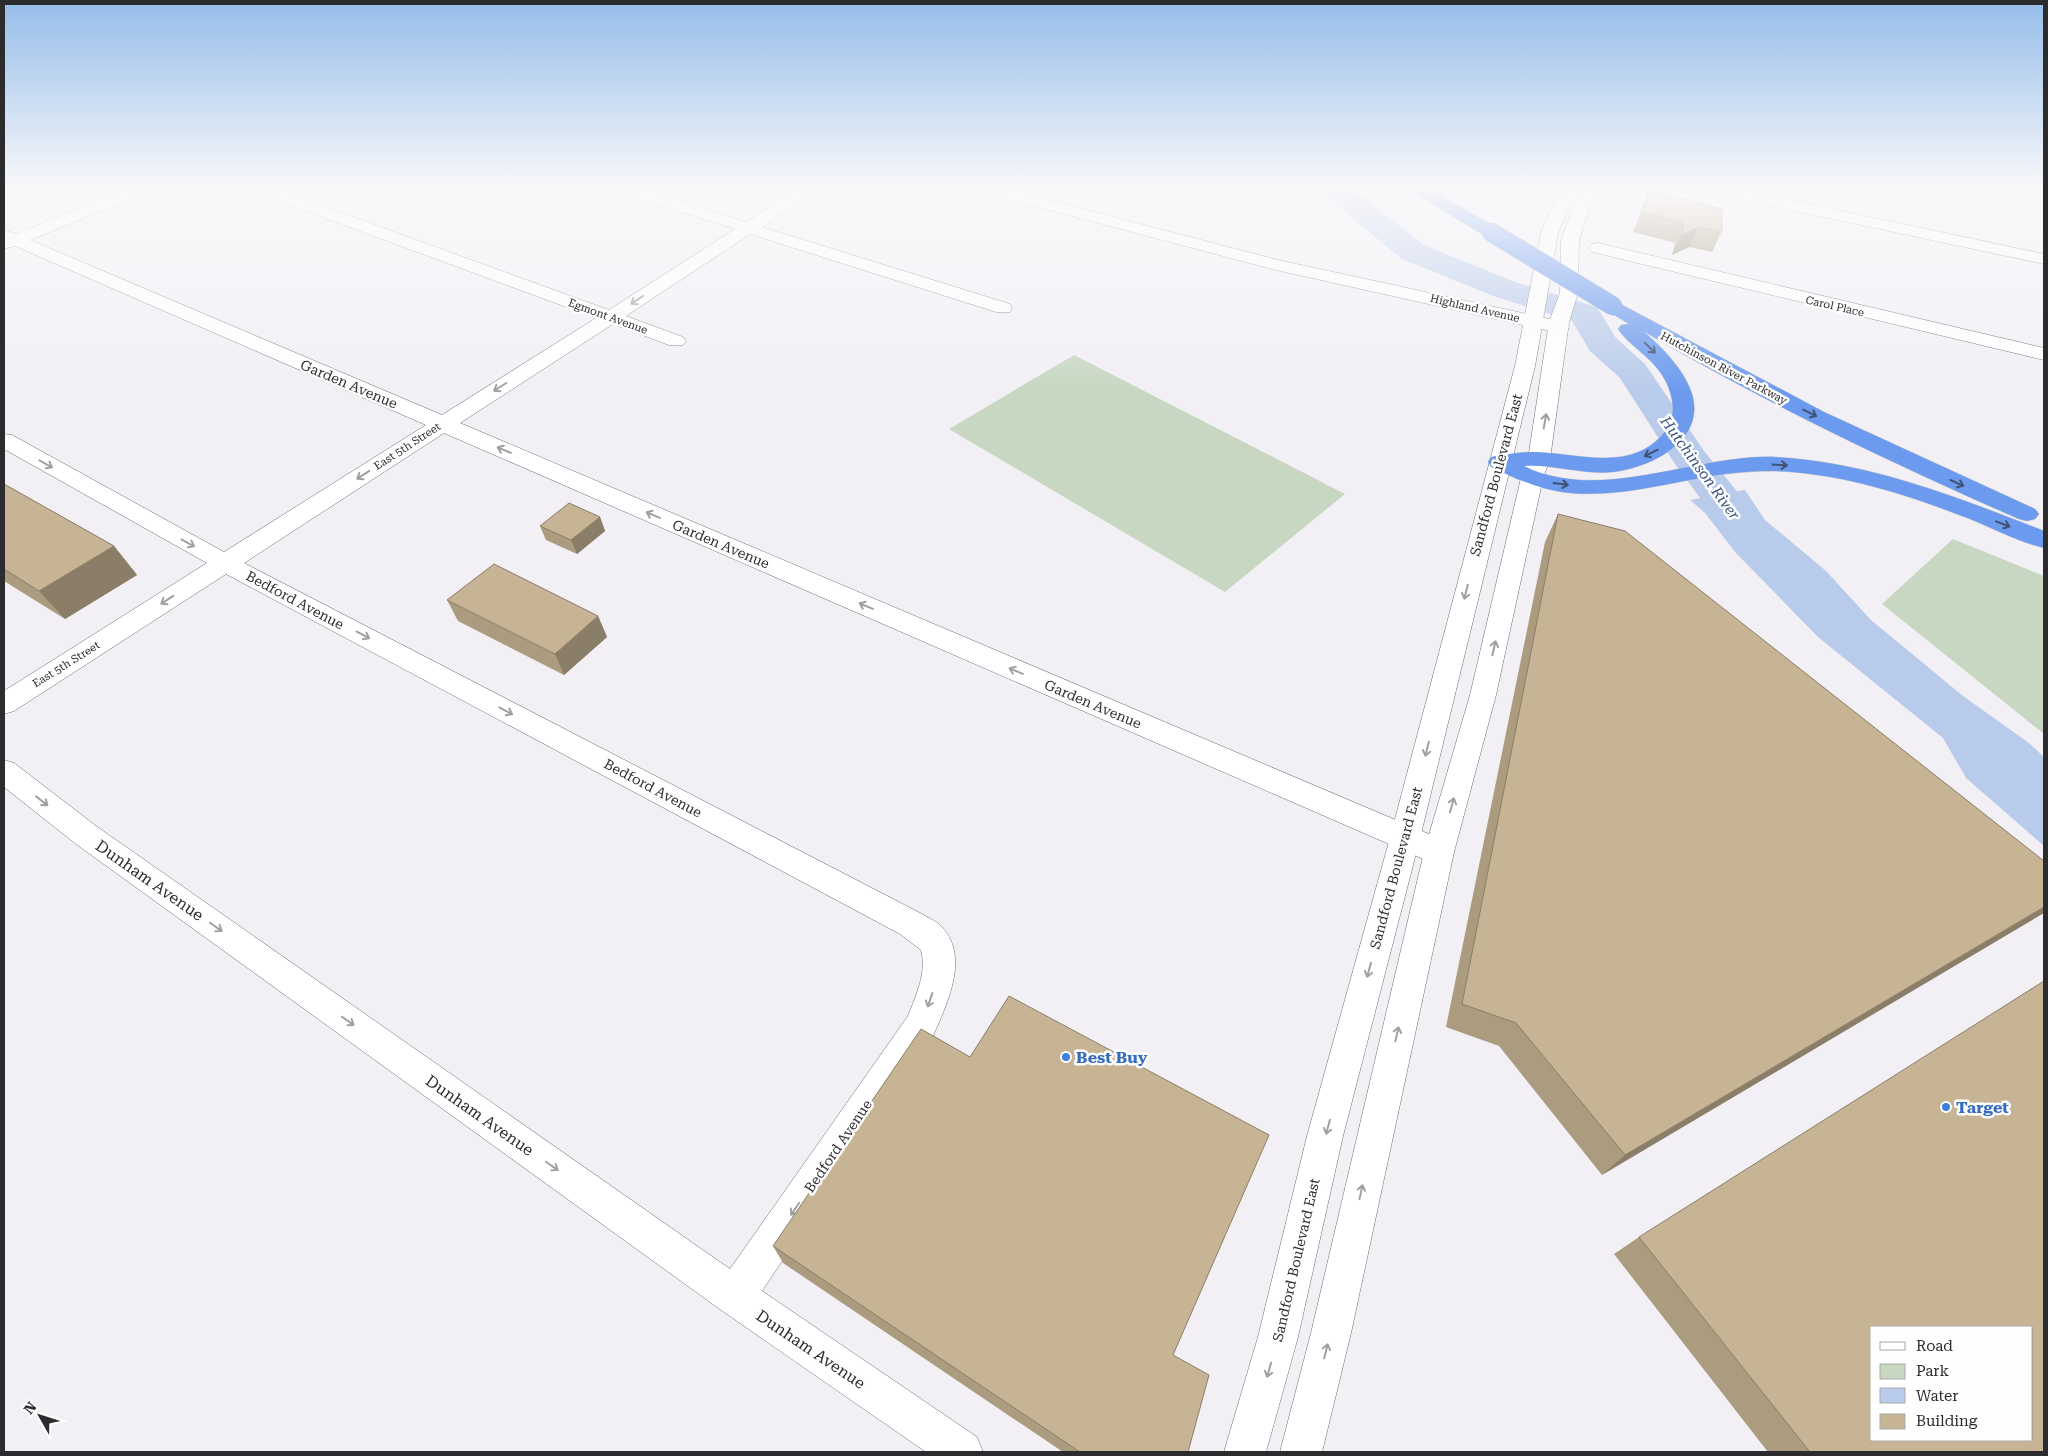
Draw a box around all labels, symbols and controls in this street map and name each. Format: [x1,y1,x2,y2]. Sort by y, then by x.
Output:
street label: Highland Avenue [1429,292,1521,325]
street label: Carol Place [1804,293,1865,320]
one-way arrow [630,295,644,305]
street label: Egmont Avenue [566,296,649,337]
street label: Hutchinson River Parkway [1658,329,1790,408]
one-way arrow [1644,342,1656,354]
street label: Garden Avenue [298,356,400,412]
one-way arrow [493,383,507,393]
street label: Sandford Boulevard East [1467,392,1525,558]
one-way arrow [1802,409,1817,419]
water label: Hutchinson River [1656,412,1744,524]
one-way arrow [1540,414,1550,430]
street label: East 5th Street [371,420,443,473]
one-way arrow [496,445,511,454]
one-way arrow [1644,449,1659,458]
one-way arrow [39,459,53,469]
one-way arrow [1771,460,1787,469]
one-way arrow [356,470,370,480]
one-way arrow [1949,478,1964,488]
one-way arrow [1553,479,1569,489]
one-way arrow [646,509,661,519]
street label: Garden Avenue [670,516,772,572]
one-way arrow [1995,519,2010,529]
one-way arrow [181,538,195,548]
street label: Bedford Avenue [243,567,347,633]
one-way arrow [1461,583,1470,599]
one-way arrow [161,596,175,606]
one-way arrow [859,601,874,611]
one-way arrow [355,631,369,641]
street label: East 5th Street [30,639,102,690]
one-way arrow [1490,640,1499,656]
one-way arrow [1009,665,1024,675]
street label: Garden Avenue [1042,676,1144,732]
one-way arrow [499,706,514,716]
one-way arrow [1422,741,1431,757]
street label: Bedford Avenue [601,755,705,821]
street label: Sandford Boulevard East [1367,785,1425,951]
one-way arrow [35,795,48,806]
one-way arrow [1448,797,1457,813]
street label: Dunham Avenue [92,836,208,925]
one-way arrow [209,922,223,932]
one-way arrow [1364,961,1374,977]
one-way arrow [925,992,934,1007]
one-way arrow [341,1016,355,1026]
one-way arrow [1393,1026,1402,1042]
place label: Best Buy [1076,1048,1148,1067]
marker: Best Buy [1060,1051,1072,1063]
street label: Dunham Avenue [422,1071,538,1160]
street label: Bedford Avenue [801,1096,875,1195]
place label: Target [1956,1098,2009,1117]
marker: Target [1940,1101,1952,1113]
one-way arrow [1323,1118,1332,1134]
one-way arrow [545,1161,559,1171]
street label: Sandford Boulevard East [1269,1177,1323,1343]
one-way arrow [1357,1185,1367,1201]
one-way arrow [790,1202,800,1216]
street label: Dunham Avenue [753,1306,869,1393]
legend [1870,1326,2033,1441]
text: Road [1916,1337,1953,1355]
one-way arrow [1322,1343,1332,1359]
one-way arrow [1263,1361,1273,1377]
text: Park [1916,1362,1950,1380]
text: Water [1916,1387,1958,1405]
north arrow [15,1391,65,1441]
text: N [20,1398,40,1417]
text: Building [1916,1412,1978,1430]

